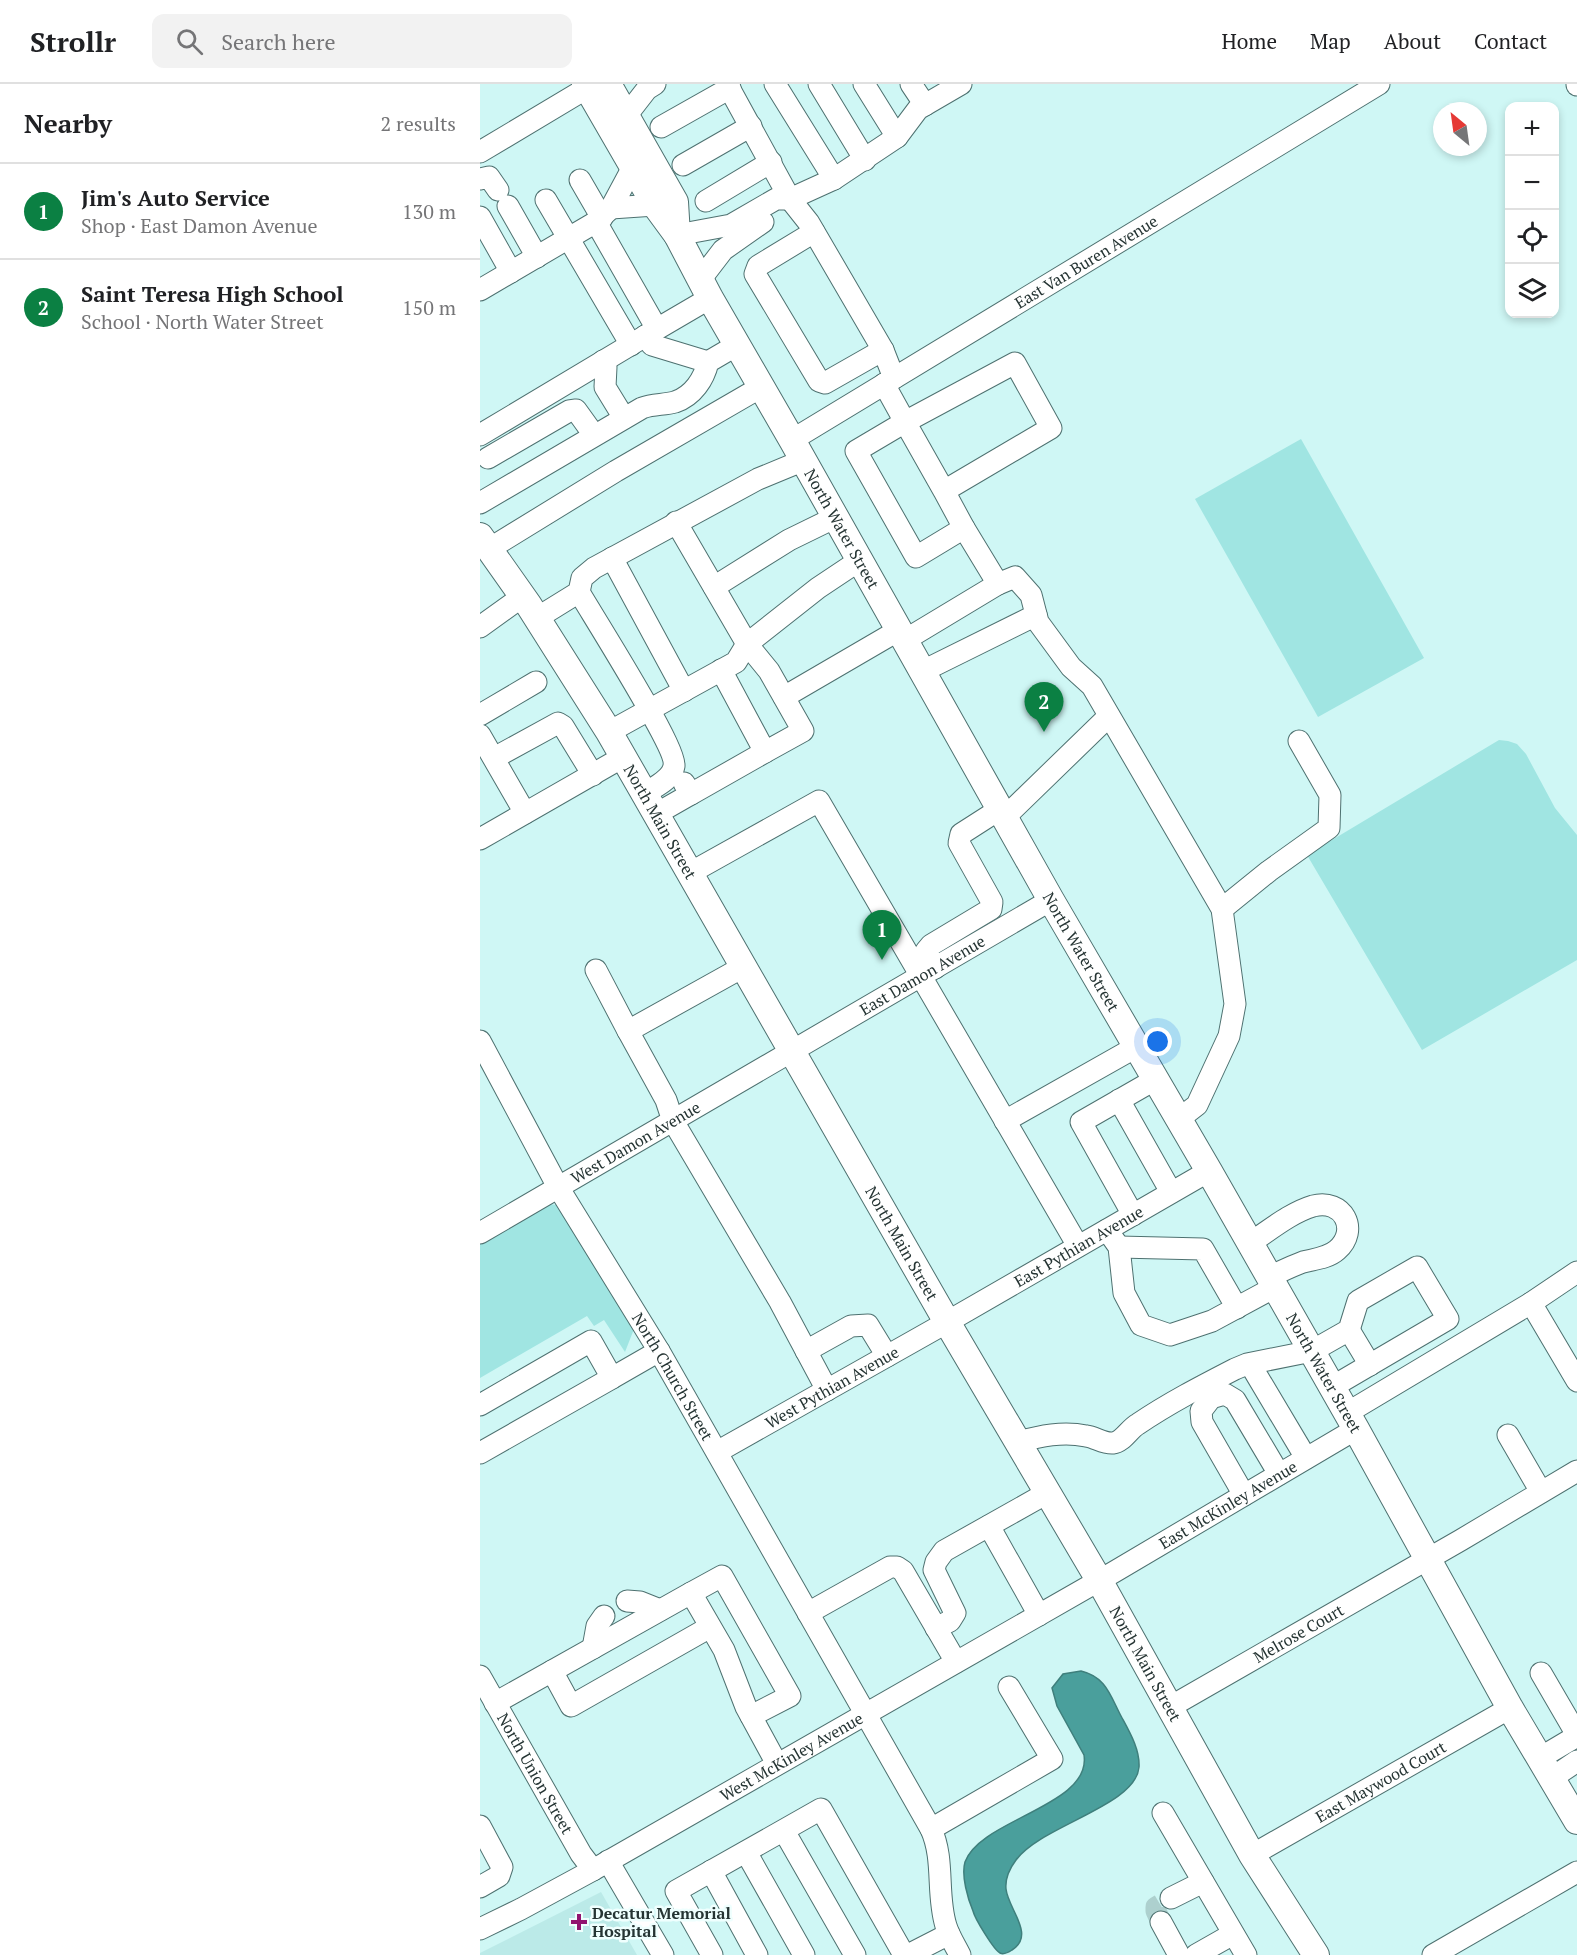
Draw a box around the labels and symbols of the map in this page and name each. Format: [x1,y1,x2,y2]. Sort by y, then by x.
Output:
north arrow [1433,102,1487,156]
street label: East Van Buren Avenue [1010,210,1162,313]
street label: North Water Street [799,465,885,593]
pin: 2 [1024,682,1064,732]
street label: North Main Street [619,760,702,883]
street label: North Water Street [1038,888,1125,1016]
pin: 1 [862,910,902,960]
street label: East Damon Avenue [855,930,989,1020]
your location [1143,1027,1172,1056]
street label: West Damon Avenue [567,1096,704,1189]
street label: North Main Street [860,1182,944,1305]
street label: East Pythian Avenue [1010,1200,1147,1292]
street label: North Church Street [627,1308,719,1444]
street label: North Water Street [1281,1309,1367,1437]
street label: West Pythian Avenue [761,1341,903,1434]
street label: East McKinley Avenue [1155,1455,1301,1554]
street label: Melrose Court [1249,1599,1348,1668]
street label: North Main Street [1105,1602,1187,1726]
street label: West McKinley Avenue [716,1707,867,1806]
street label: North Union Street [492,1709,578,1838]
street label: East Maywood Court [1311,1736,1450,1828]
place label: Decatur Memorial Hospital [592,1902,731,1942]
marker: Decatur Memorial Hospital [570,1913,588,1931]

